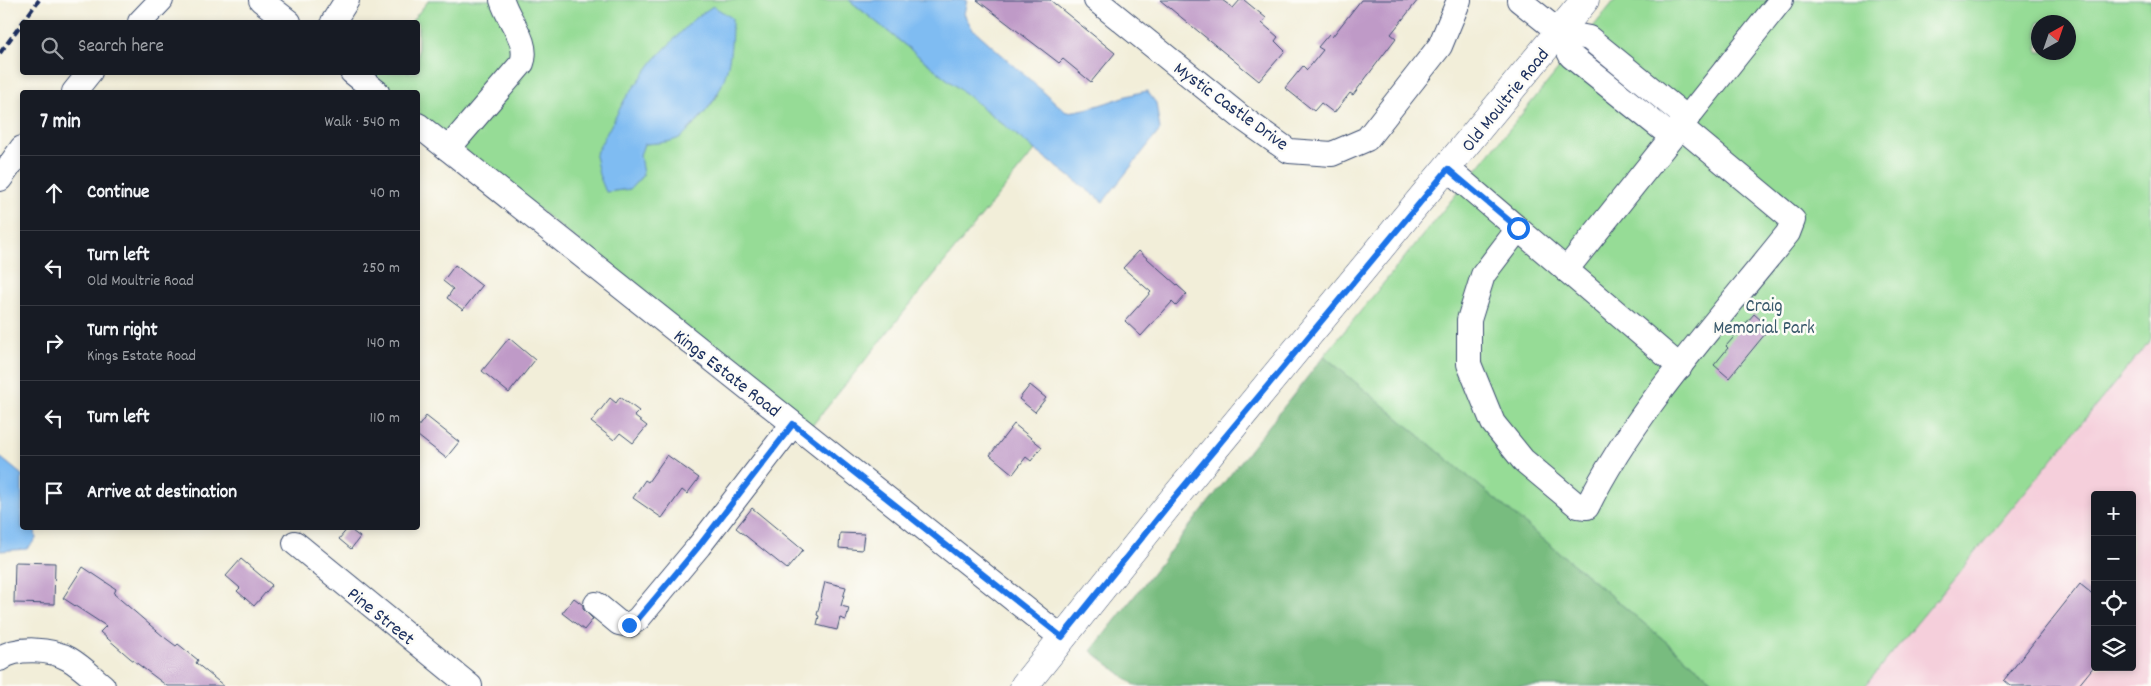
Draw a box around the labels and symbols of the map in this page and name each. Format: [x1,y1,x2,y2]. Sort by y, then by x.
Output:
north arrow [2031,15,2076,60]
street label: Old Moultrie Road [1456,43,1557,159]
street label: Mystic Castle Drive [1167,57,1293,159]
route start [1507,217,1530,240]
park label: Craig Memorial Park [1713,294,1815,343]
street label: Kings Estate Road [667,324,785,425]
street label: Pine Street [340,582,419,653]
route end [618,614,641,637]

